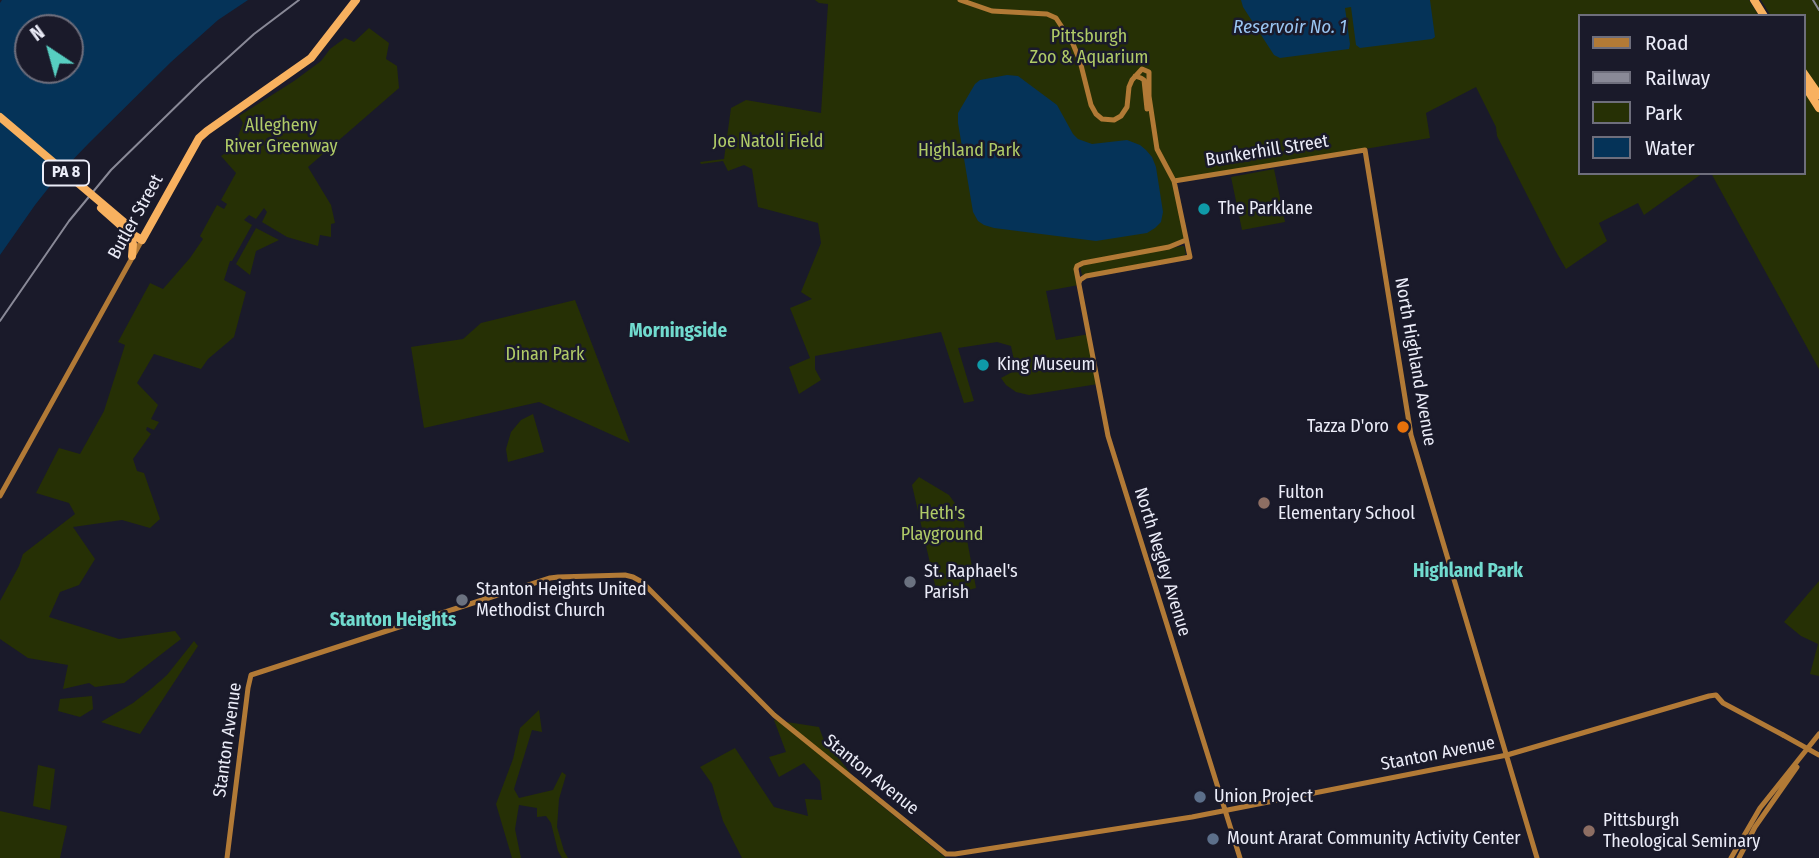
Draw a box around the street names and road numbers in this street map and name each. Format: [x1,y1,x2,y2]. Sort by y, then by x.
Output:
street label: Bunkerhill Street [1204,131,1330,171]
road number: PA 8 [43,160,89,186]
street label: Butler Street [104,171,168,263]
street label: North Highland Avenue [1390,276,1440,448]
street label: North Negley Avenue [1129,485,1195,639]
street label: Stanton Avenue [209,681,247,799]
street label: Stanton Avenue [819,730,923,820]
street label: Stanton Avenue [1379,732,1497,776]

